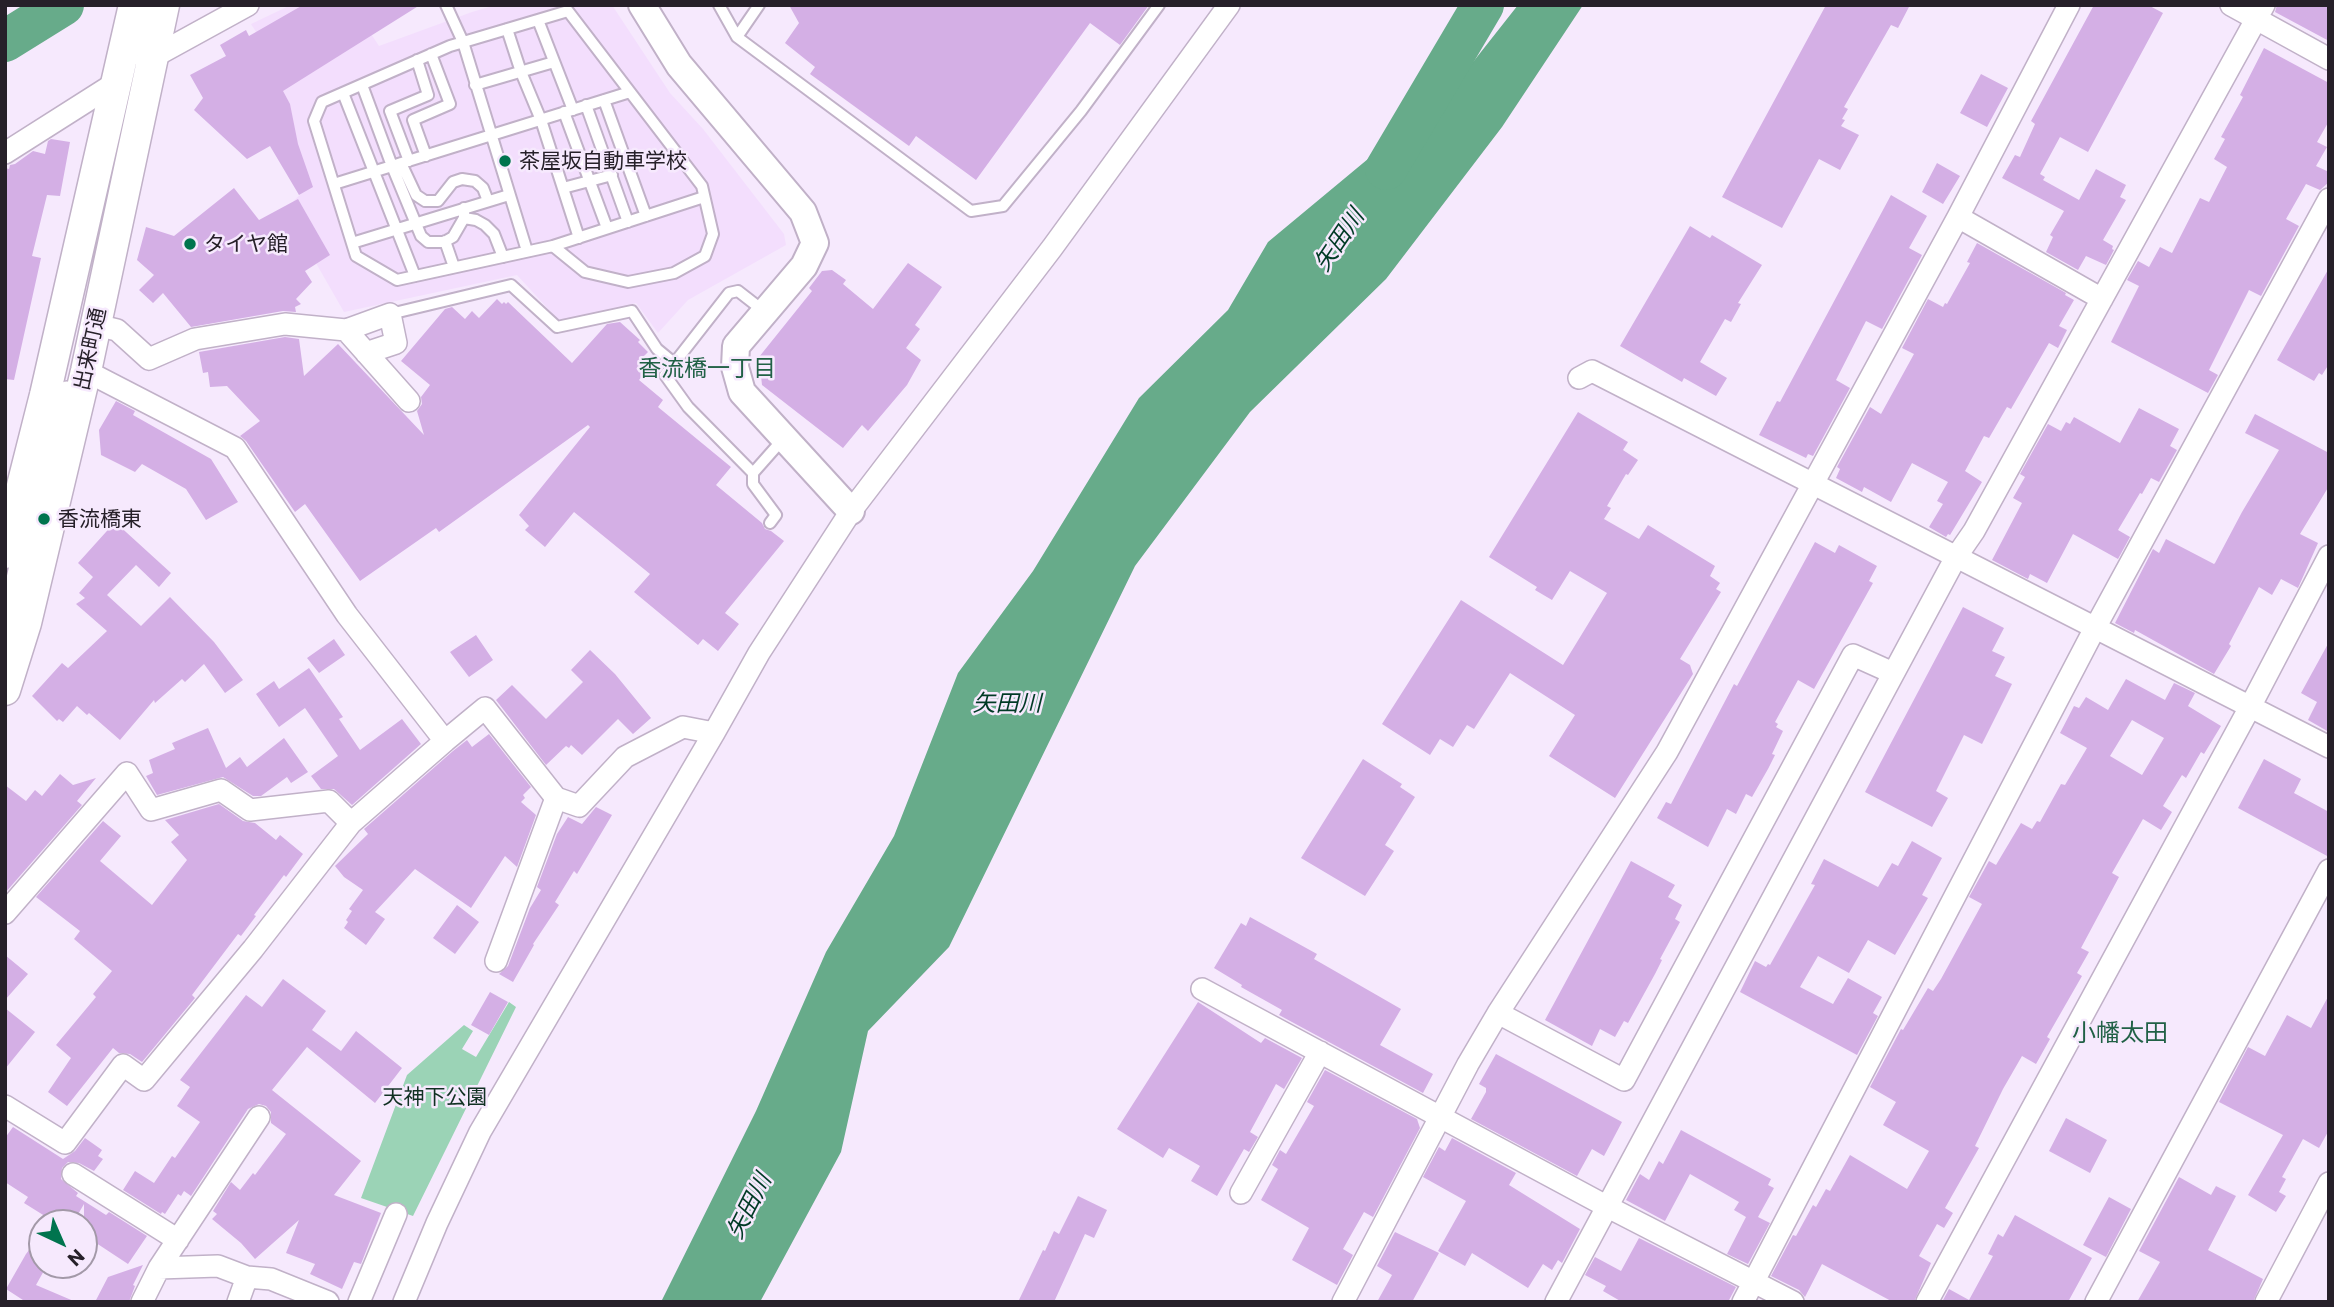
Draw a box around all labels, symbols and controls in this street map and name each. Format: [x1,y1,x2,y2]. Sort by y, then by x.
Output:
place label: 茶屋坂自動車学校 [519,148,687,174]
marker: 茶屋坂自動車学校 [497,153,513,169]
water label: 矢田川 [1308,204,1370,276]
place label: タイヤ館 [204,231,288,257]
marker: タイヤ館 [182,236,198,252]
street label: 出来町通 [69,305,111,393]
district label: 香流橋一丁目 [638,354,776,382]
place label: 香流橋東 [58,506,142,532]
marker: 香流橋東 [36,511,52,527]
water label: 矢田川 [973,689,1041,717]
district label: 小幡太田 [2072,1019,2168,1047]
park label: 天神下公園 [383,1084,487,1110]
water label: 矢田川 [721,1169,777,1243]
north arrow [28,1209,98,1279]
text: N [63,1245,90,1271]

